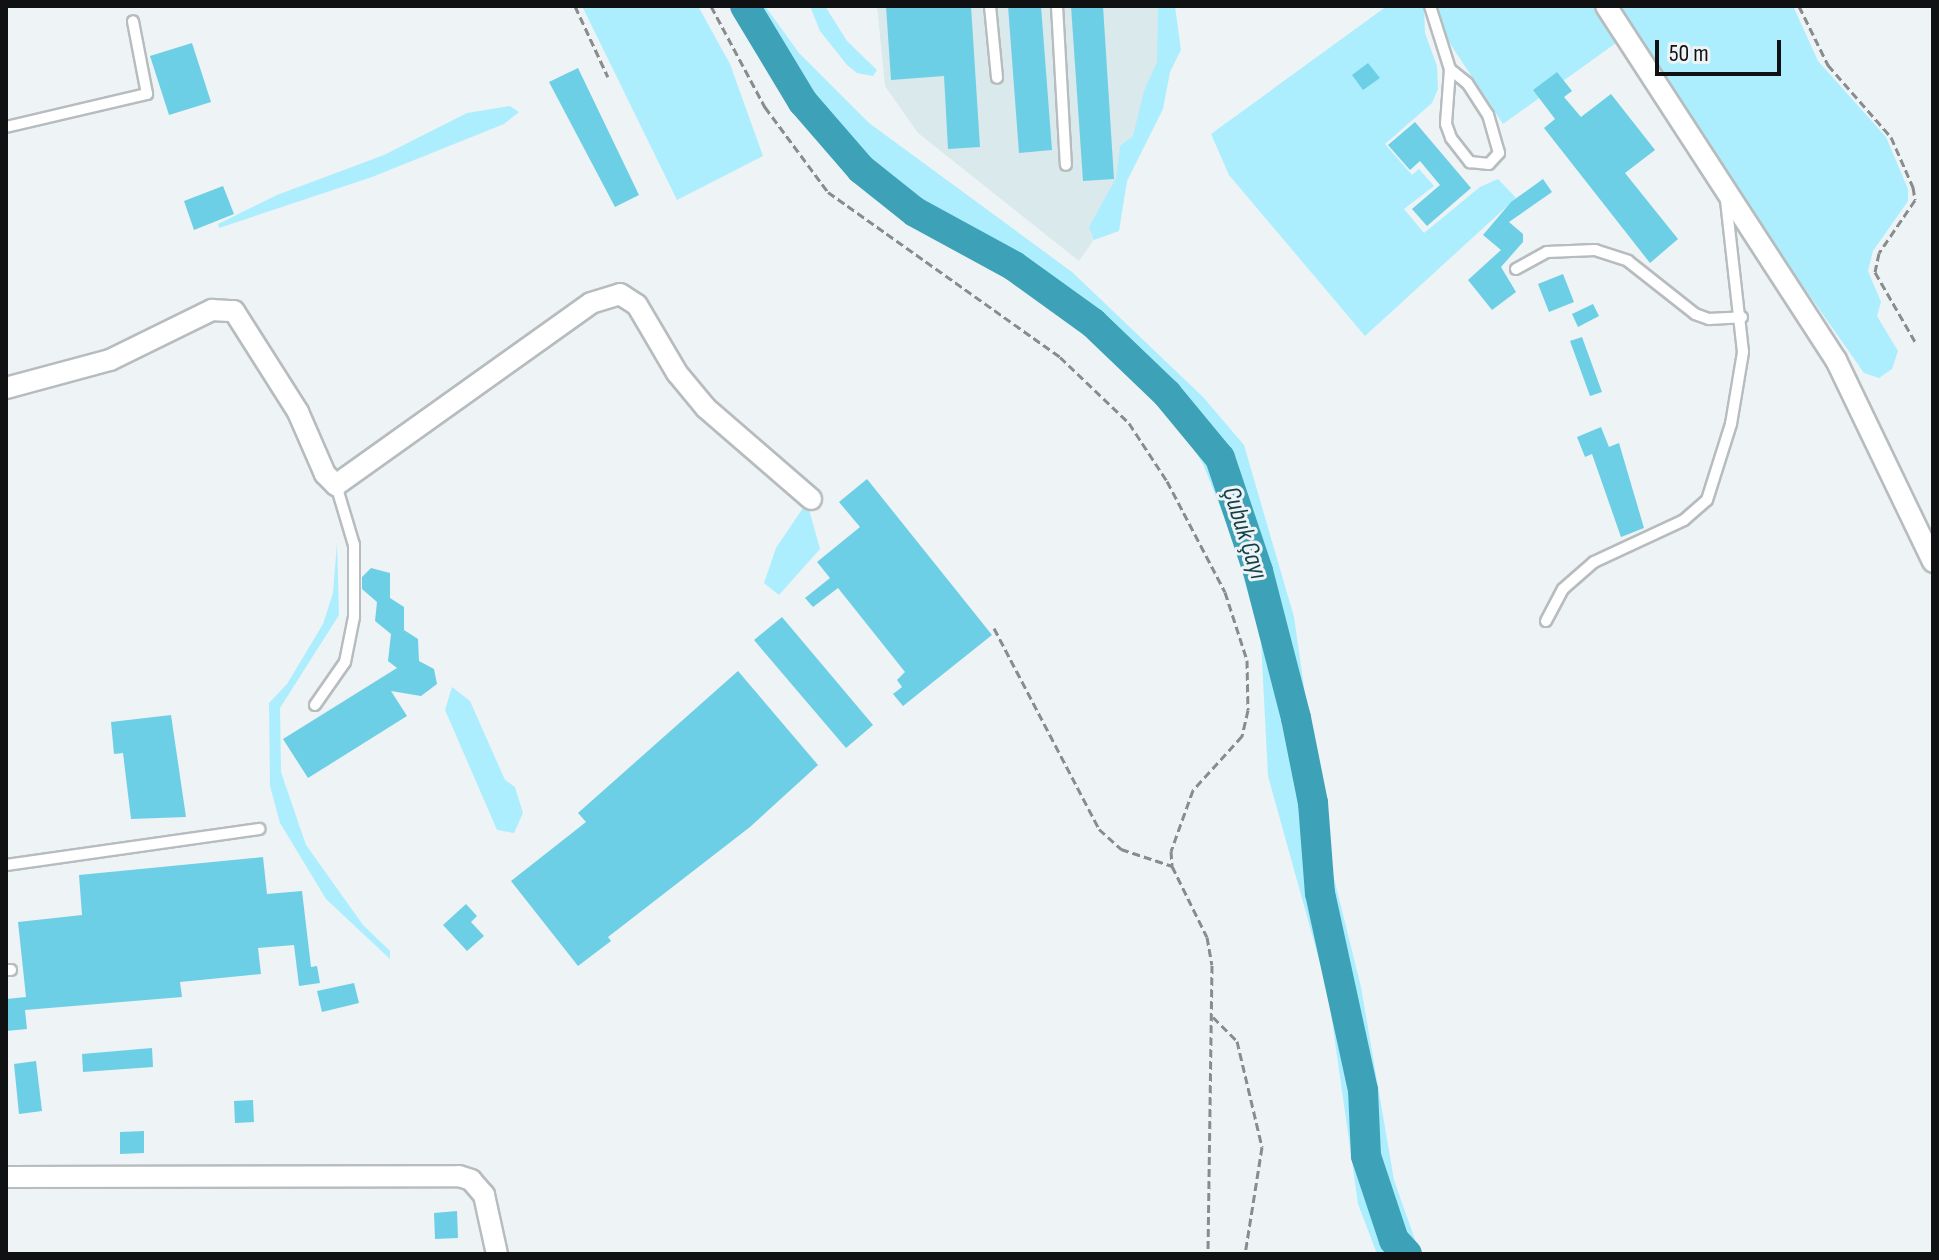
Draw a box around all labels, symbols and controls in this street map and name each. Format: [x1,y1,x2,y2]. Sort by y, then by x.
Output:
scale bar [1659,24,1785,74]
text: 50 m [1669,39,1709,68]
water label: Çubuk Çayı [1214,483,1274,583]

